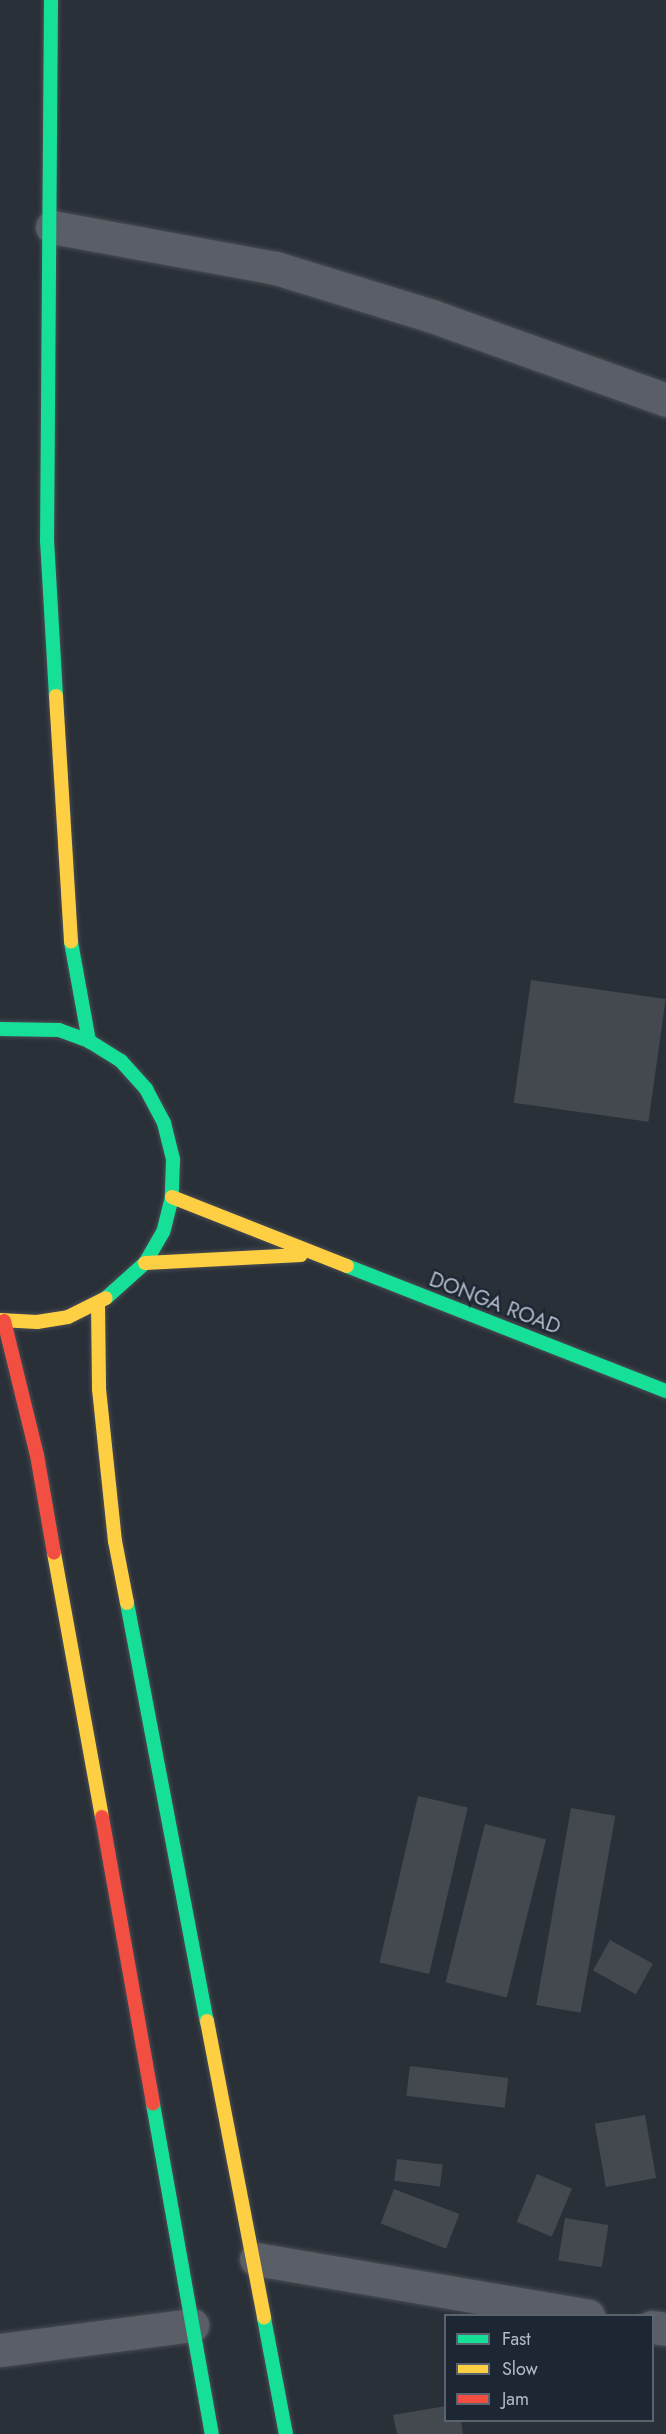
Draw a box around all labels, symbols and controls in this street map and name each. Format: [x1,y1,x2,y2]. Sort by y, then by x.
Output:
street label: DONGA ROAD [426,1266,564,1340]
legend [444,2314,654,2422]
text: Fast [502,2326,531,2352]
text: Slow [502,2356,538,2382]
text: Jam [502,2386,529,2412]

